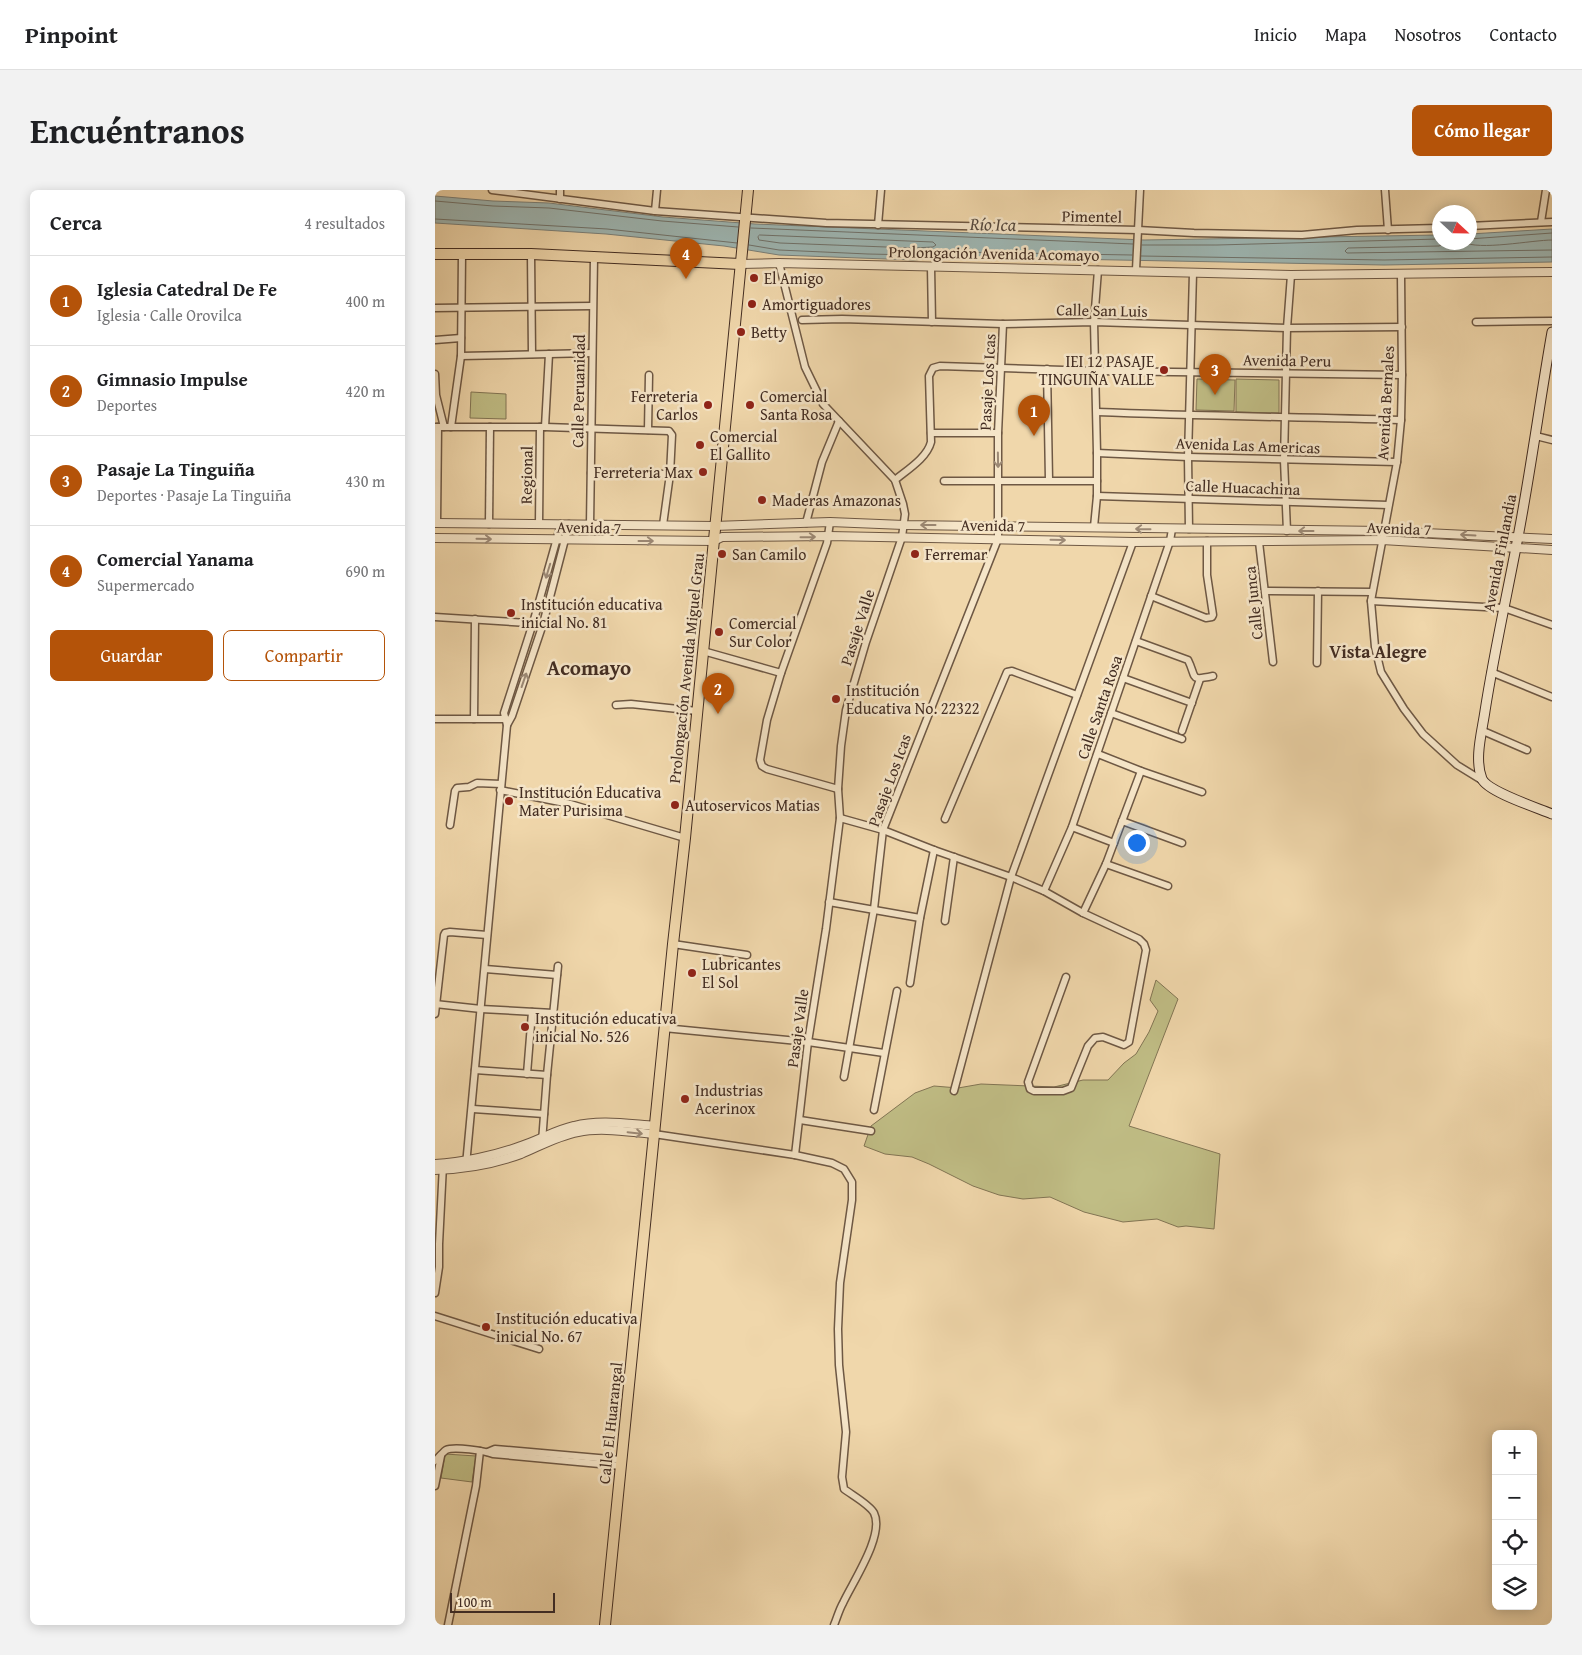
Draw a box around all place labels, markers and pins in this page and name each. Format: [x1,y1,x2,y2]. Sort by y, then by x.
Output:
pin: 4 [670,238,702,279]
place label: El Amigo [764,266,824,290]
marker: El Amigo [748,272,760,284]
place label: Amortiguadores [762,292,871,316]
marker: Amortiguadores [746,298,758,310]
place label: Betty [751,320,787,344]
marker: Betty [735,326,747,338]
place label: IEI 12 PASAJE TINGUIÑA VALLE [1039,349,1154,391]
pin: 3 [1199,354,1231,395]
marker: IEI 12 PASAJE TINGUIÑA VALLE [1158,364,1170,376]
place label: Ferreteria Carlos [631,384,698,426]
place label: Comercial Santa Rosa [760,384,833,426]
pin: 1 [1018,395,1050,436]
marker: Ferreteria Carlos [702,399,714,411]
marker: Comercial Santa Rosa [744,399,756,411]
place label: Comercial El Gallito [710,424,778,466]
marker: Comercial El Gallito [694,439,706,451]
place label: Ferreteria Max [594,460,694,484]
marker: Ferreteria Max [697,466,709,478]
place label: Maderas Amazonas [772,488,901,512]
marker: Maderas Amazonas [756,494,768,506]
place label: San Camilo [732,542,806,566]
place label: Ferremar [925,542,988,566]
marker: San Camilo [716,548,728,560]
marker: Ferremar [909,548,921,560]
place label: Institución educativa inicial No. 81 [521,592,663,634]
marker: Institución educativa inicial No. 81 [505,607,517,619]
place label: Comercial Sur Color [729,611,797,653]
marker: Comercial Sur Color [713,626,725,638]
pin: 2 [702,673,734,714]
place label: Institución Educativa No. 22322 [846,678,979,720]
marker: Institución Educativa No. 22322 [830,693,842,705]
place label: Institución Educativa Mater Purisima [519,780,662,822]
place label: Autoservicos Matias [685,793,820,817]
marker: Institución Educativa Mater Purisima [503,795,515,807]
marker: Autoservicos Matias [669,799,681,811]
place label: Lubricantes El Sol [702,952,781,994]
marker: Lubricantes El Sol [686,967,698,979]
place label: Institución educativa inicial No. 526 [535,1006,677,1048]
marker: Institución educativa inicial No. 526 [519,1021,531,1033]
place label: Industrias Acerinox [695,1078,763,1120]
marker: Industrias Acerinox [679,1093,691,1105]
place label: Institución educativa inicial No. 67 [496,1306,638,1348]
marker: Institución educativa inicial No. 67 [480,1321,492,1333]

